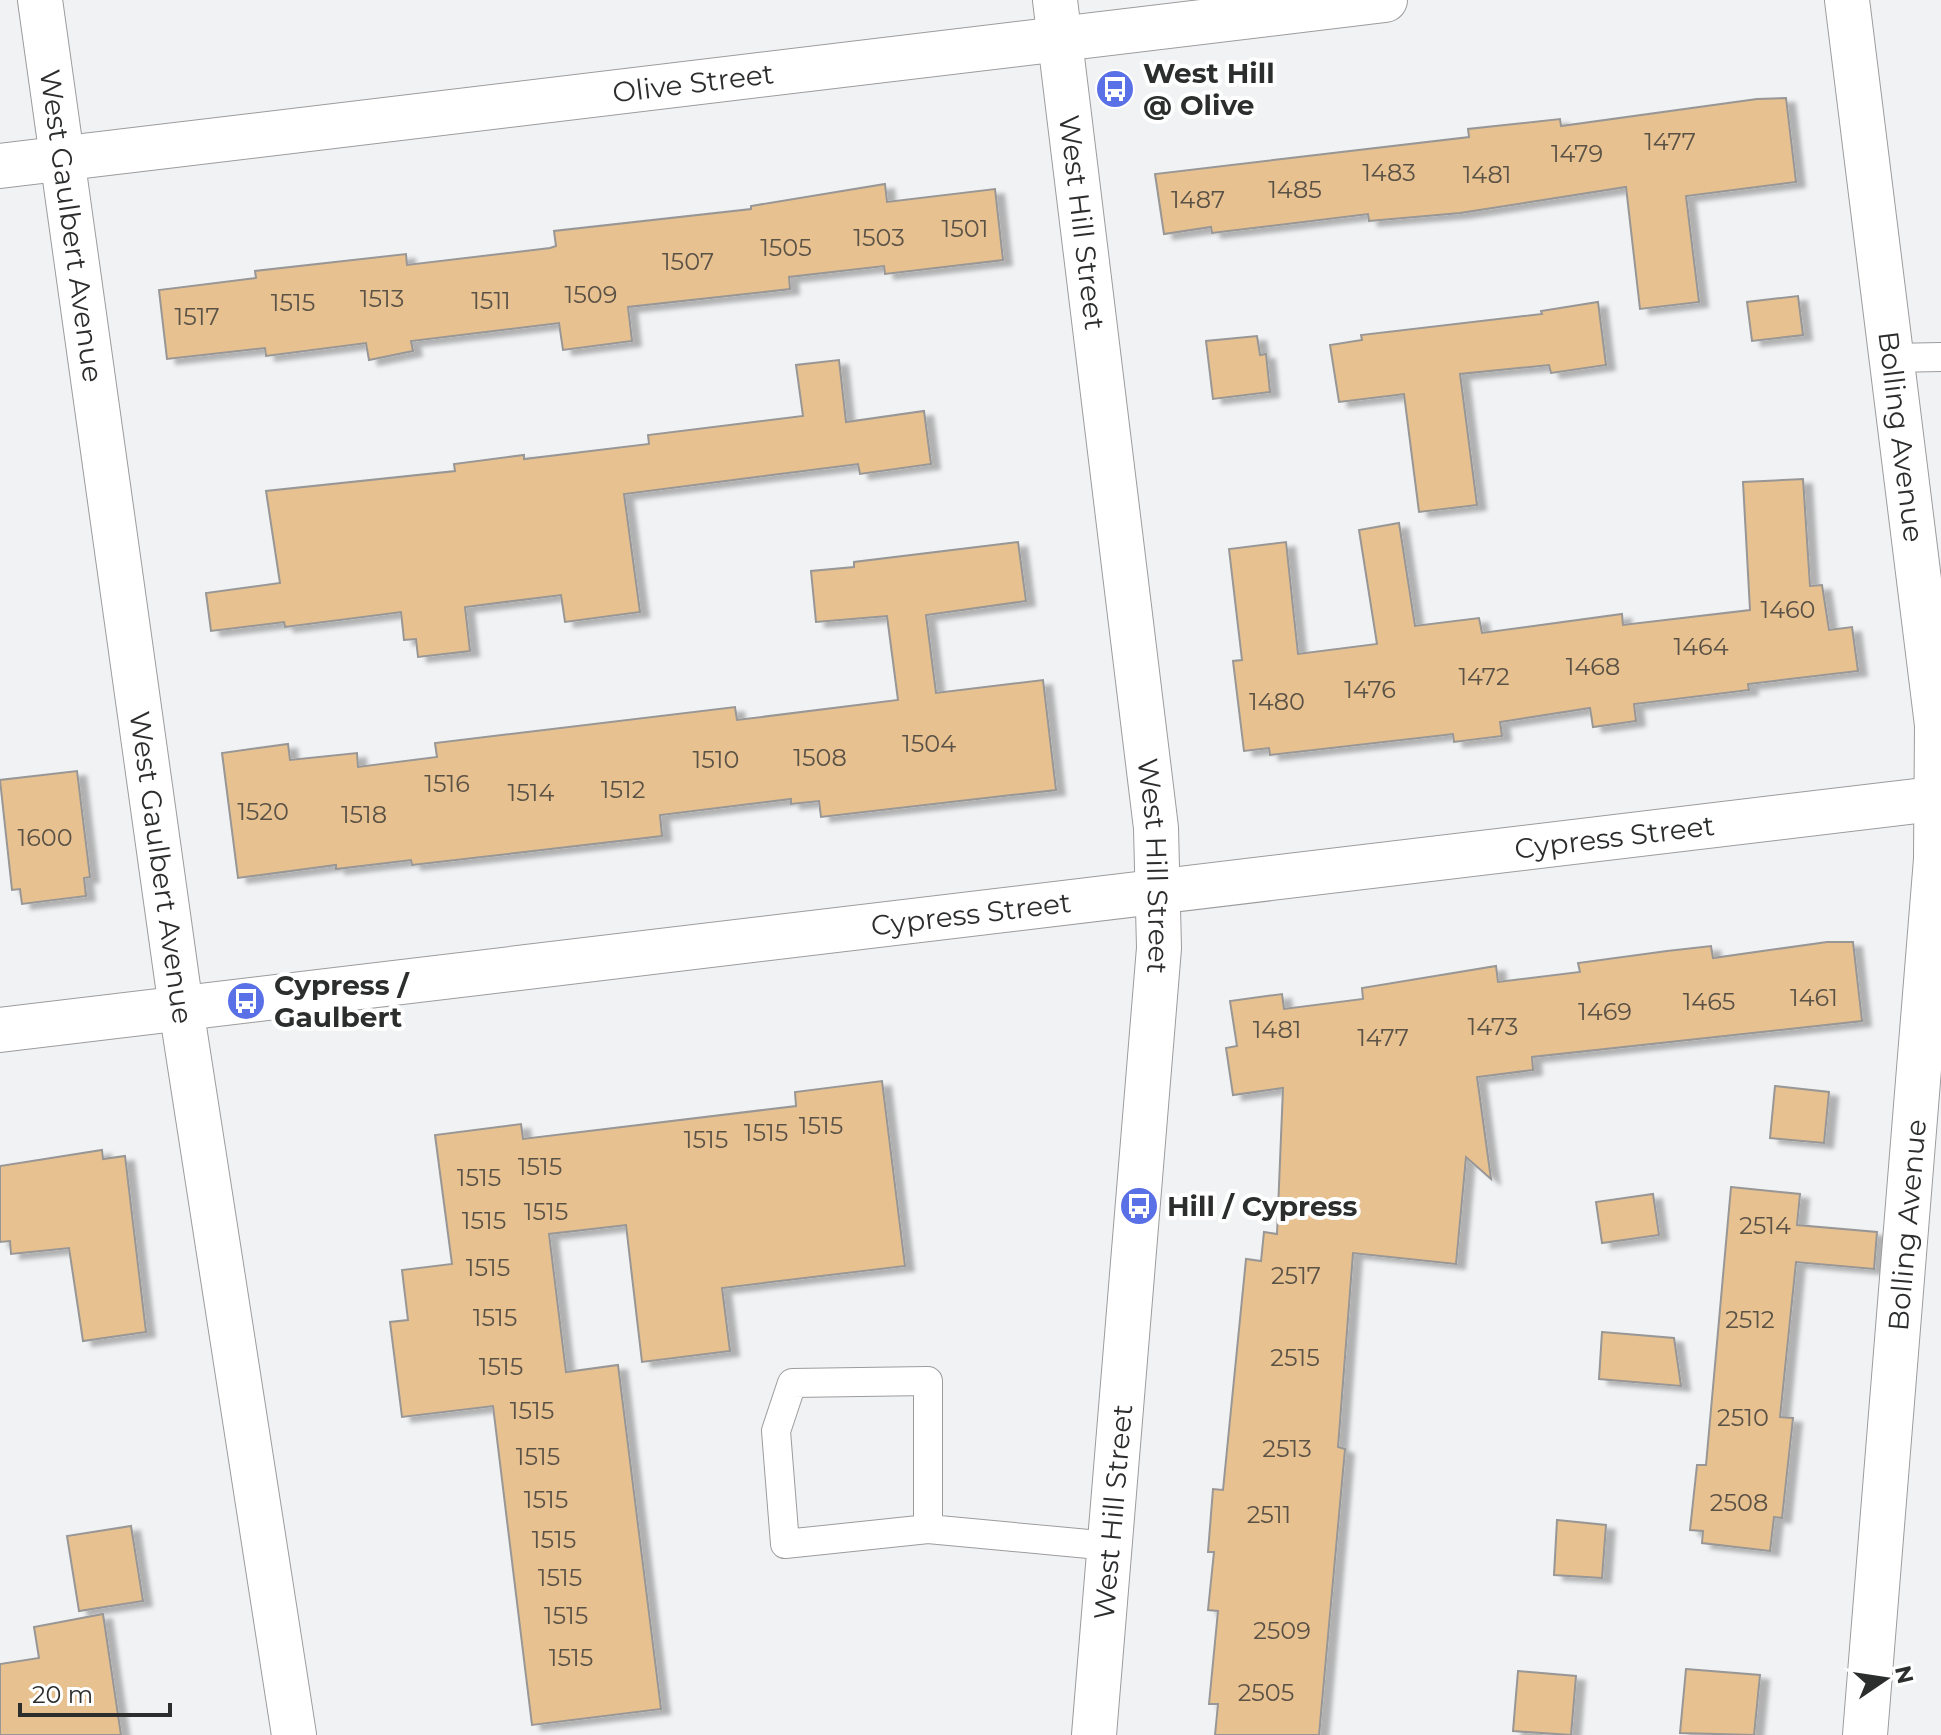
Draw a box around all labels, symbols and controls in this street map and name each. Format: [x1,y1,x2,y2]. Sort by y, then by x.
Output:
street label: Olive Street [610,56,776,109]
place label: West Hill @ Olive [1143,56,1275,122]
street label: West Gaulbert Avenue [33,67,110,384]
bus stop icon: West Hill @ Olive [1094,68,1136,110]
street label: West Hill Street [1052,113,1112,332]
house number: 1477 [1644,127,1696,156]
house number: 1479 [1551,139,1603,168]
house number: 1483 [1362,158,1416,187]
house number: 1481 [1463,160,1511,189]
house number: 1485 [1268,175,1322,204]
house number: 1487 [1171,185,1225,214]
house number: 1501 [942,214,988,243]
house number: 1503 [853,223,905,252]
house number: 1505 [760,233,812,262]
house number: 1507 [662,247,714,276]
house number: 1509 [565,280,617,309]
house number: 1513 [360,284,404,313]
house number: 1511 [471,286,511,315]
house number: 1515 [271,288,315,317]
house number: 1517 [174,302,220,331]
street label: Bolling Avenue [1871,329,1931,544]
house number: 1460 [1760,595,1816,624]
house number: 1464 [1673,632,1729,661]
house number: 1468 [1566,652,1620,681]
house number: 1472 [1458,662,1510,691]
house number: 1476 [1344,675,1396,704]
house number: 1480 [1249,687,1305,716]
street label: West Gaulbert Avenue [123,709,200,1026]
house number: 1504 [902,729,956,758]
house number: 1508 [793,743,847,772]
house number: 1510 [693,745,739,774]
street label: West Hill Street [1131,756,1176,975]
house number: 1516 [424,769,470,798]
house number: 1512 [601,775,645,804]
house number: 1514 [508,778,555,807]
house number: 1520 [237,797,289,826]
house number: 1518 [341,800,387,829]
street label: Cypress Street [1513,808,1716,866]
house number: 1600 [17,823,73,852]
street label: Cypress Street [869,885,1073,943]
place label: Cypress / Gaulbert [274,968,410,1034]
bus stop icon: Cypress / Gaulbert [225,980,267,1022]
house number: 1461 [1790,983,1838,1012]
house number: 1465 [1683,987,1735,1016]
house number: 1469 [1578,997,1632,1026]
house number: 1473 [1468,1012,1518,1041]
house number: 1481 [1253,1015,1301,1044]
house number: 1477 [1357,1023,1409,1052]
house number: 1515 [799,1111,843,1140]
house number: 1515 [744,1118,788,1147]
street label: Bolling Avenue [1881,1118,1933,1332]
house number: 1515 [684,1125,728,1154]
house number: 1515 [518,1152,562,1181]
house number: 1515 [457,1163,501,1192]
bus stop icon: Hill / Cypress [1118,1185,1160,1227]
place label: Hill / Cypress [1167,1189,1357,1223]
house number: 1515 [524,1197,568,1226]
house number: 1515 [462,1206,506,1235]
house number: 2514 [1739,1211,1791,1240]
house number: 1515 [466,1253,510,1282]
house number: 2517 [1271,1261,1321,1290]
house number: 1515 [473,1303,517,1332]
house number: 2512 [1725,1305,1775,1334]
house number: 2515 [1270,1343,1320,1372]
house number: 1515 [479,1352,523,1381]
house number: 1515 [510,1396,554,1425]
street label: West Hill Street [1087,1403,1139,1621]
house number: 2510 [1717,1403,1769,1432]
house number: 2513 [1262,1434,1312,1463]
house number: 1515 [516,1442,560,1471]
house number: 1515 [524,1485,568,1514]
house number: 2508 [1710,1488,1768,1517]
house number: 2511 [1247,1500,1291,1529]
house number: 1515 [532,1525,576,1554]
house number: 1515 [538,1563,582,1592]
house number: 1515 [544,1601,588,1630]
house number: 2509 [1253,1616,1311,1645]
north arrow [1845,1639,1925,1719]
house number: 1515 [549,1643,593,1672]
text: N [1889,1663,1919,1686]
scale bar [20,1667,170,1717]
house number: 2505 [1238,1678,1294,1707]
text: 20 m [32,1680,93,1709]

